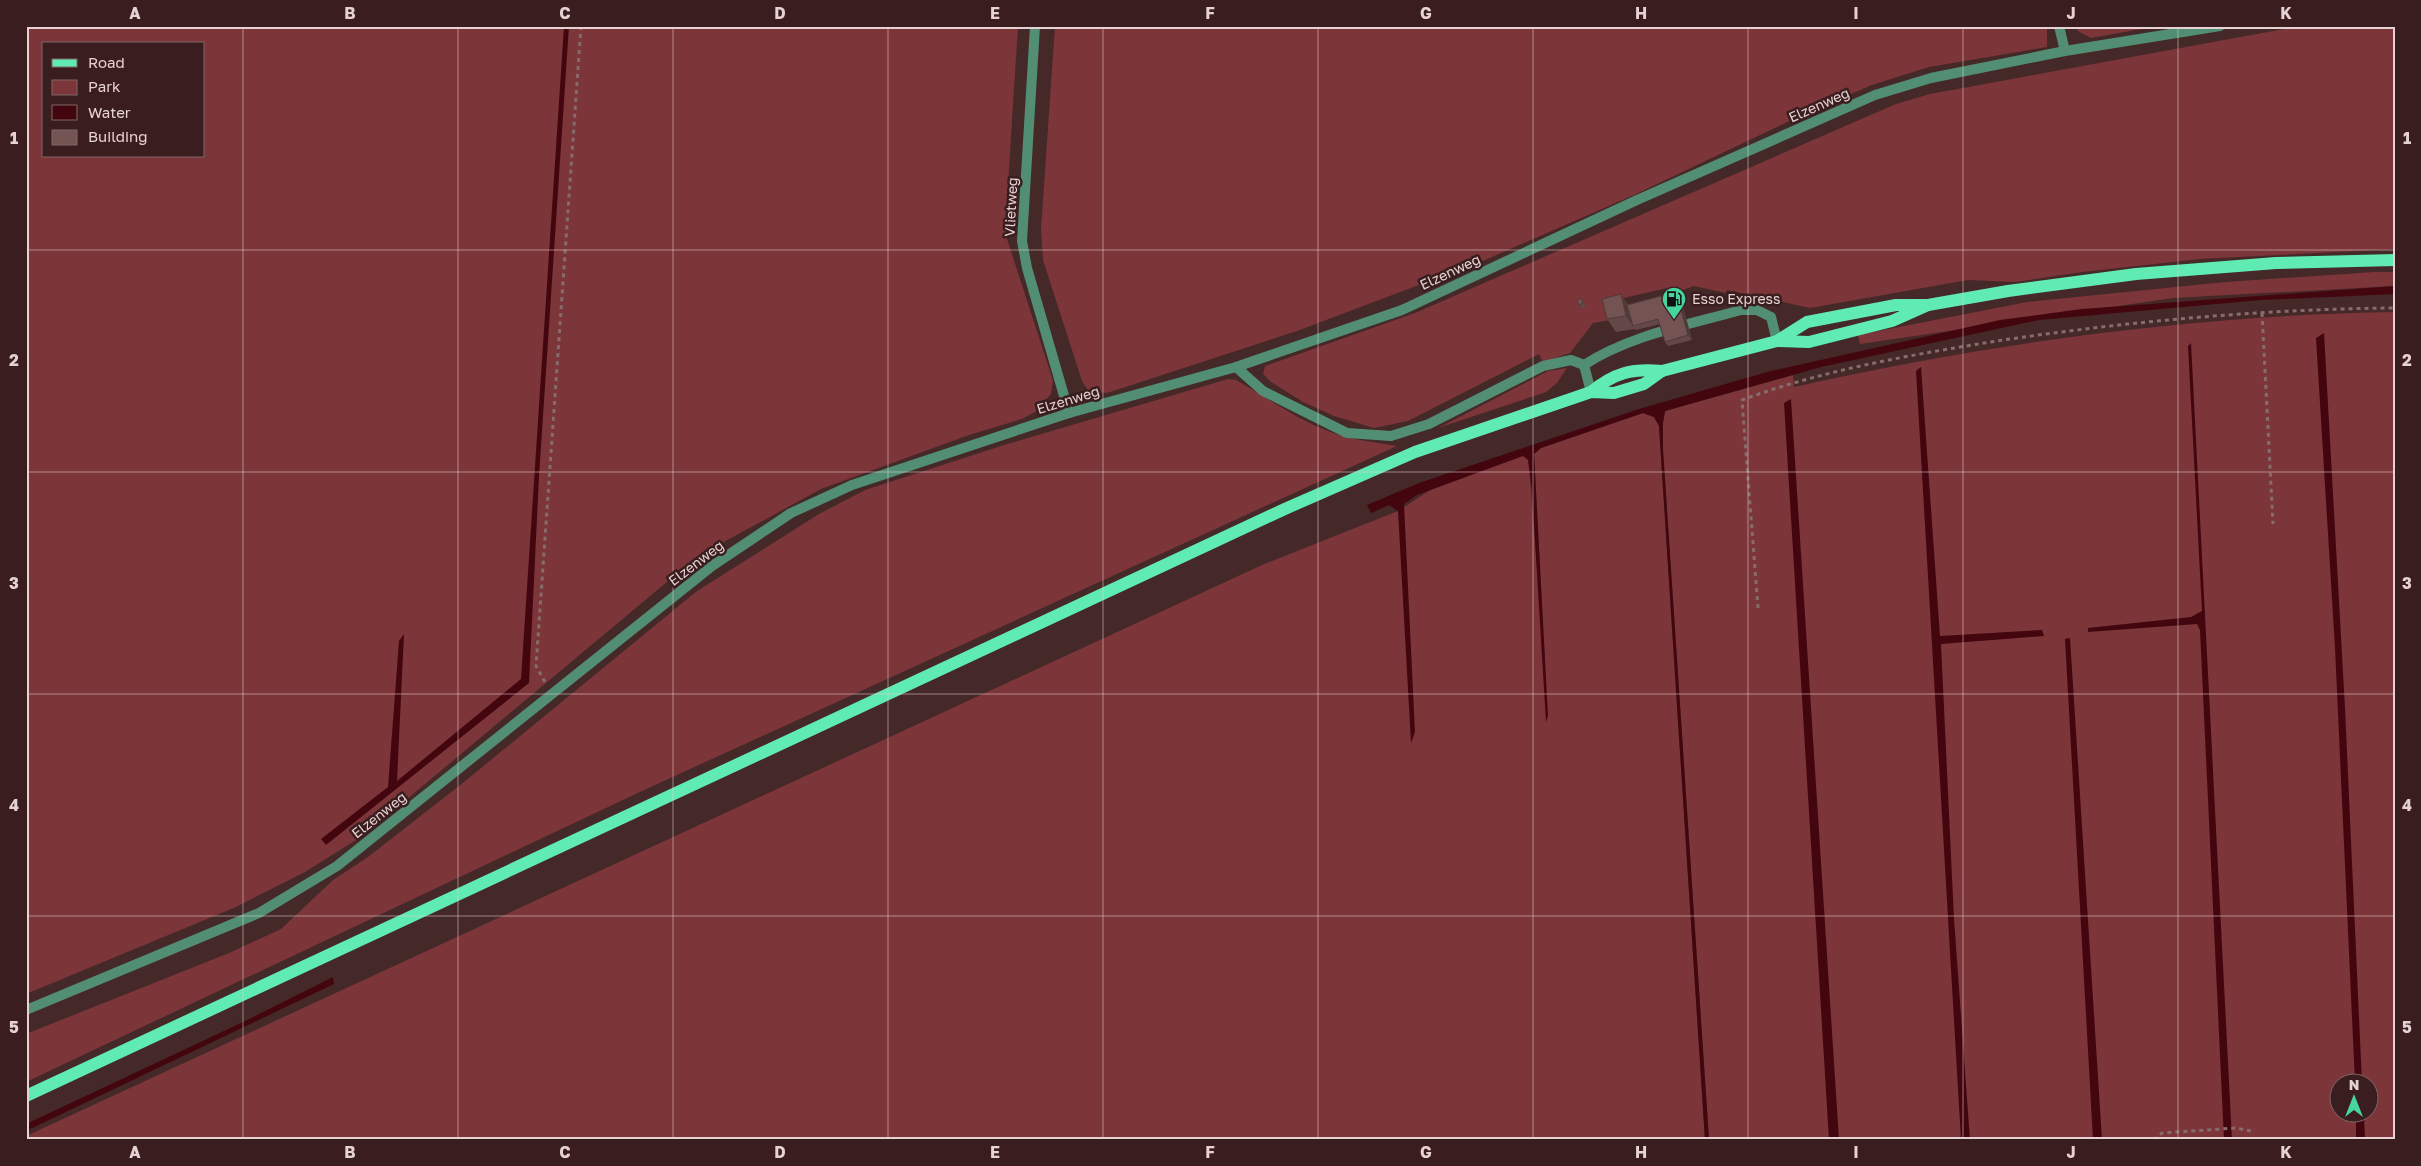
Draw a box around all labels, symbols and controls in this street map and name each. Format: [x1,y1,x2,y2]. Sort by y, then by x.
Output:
text: A [129,3,141,23]
text: B [344,3,356,23]
text: C [559,3,571,23]
text: D [774,3,786,23]
text: E [990,3,1000,23]
text: F [1205,3,1215,23]
text: G [1420,3,1432,23]
text: H [1635,3,1647,23]
text: I [1853,3,1859,23]
text: J [2066,3,2076,23]
text: K [2280,3,2292,23]
legend [42,42,205,158]
text: Road [88,53,125,71]
text: Park [88,77,121,95]
street label: Elzenweg [1786,84,1852,125]
text: Water [88,103,131,121]
text: Building [88,127,148,145]
text: 1 [10,128,18,148]
text: 1 [2403,128,2411,148]
street label: Vlietweg [1000,177,1021,237]
street label: Elzenweg [1417,250,1483,293]
fuel station icon: Esso Express [1661,286,1687,320]
place label: Esso Express [1692,290,1780,307]
text: 2 [9,350,19,370]
text: 2 [2402,350,2412,370]
street label: Elzenweg [1034,382,1101,417]
street label: Elzenweg [665,536,727,589]
text: 3 [9,573,19,593]
text: 3 [2402,573,2412,593]
street label: Elzenweg [348,788,409,841]
text: 4 [9,795,19,815]
text: 4 [2402,795,2412,815]
text: 5 [9,1017,19,1037]
text: 5 [2402,1017,2412,1037]
north arrow [2328,1074,2378,1124]
text: N [2349,1076,2359,1093]
text: A [129,1142,141,1162]
text: B [344,1142,356,1162]
text: C [559,1142,571,1162]
text: D [774,1142,786,1162]
text: E [990,1142,1000,1162]
text: F [1205,1142,1215,1162]
text: G [1420,1142,1432,1162]
text: H [1635,1142,1647,1162]
text: I [1853,1142,1859,1162]
text: J [2066,1142,2076,1162]
text: K [2280,1142,2292,1162]

